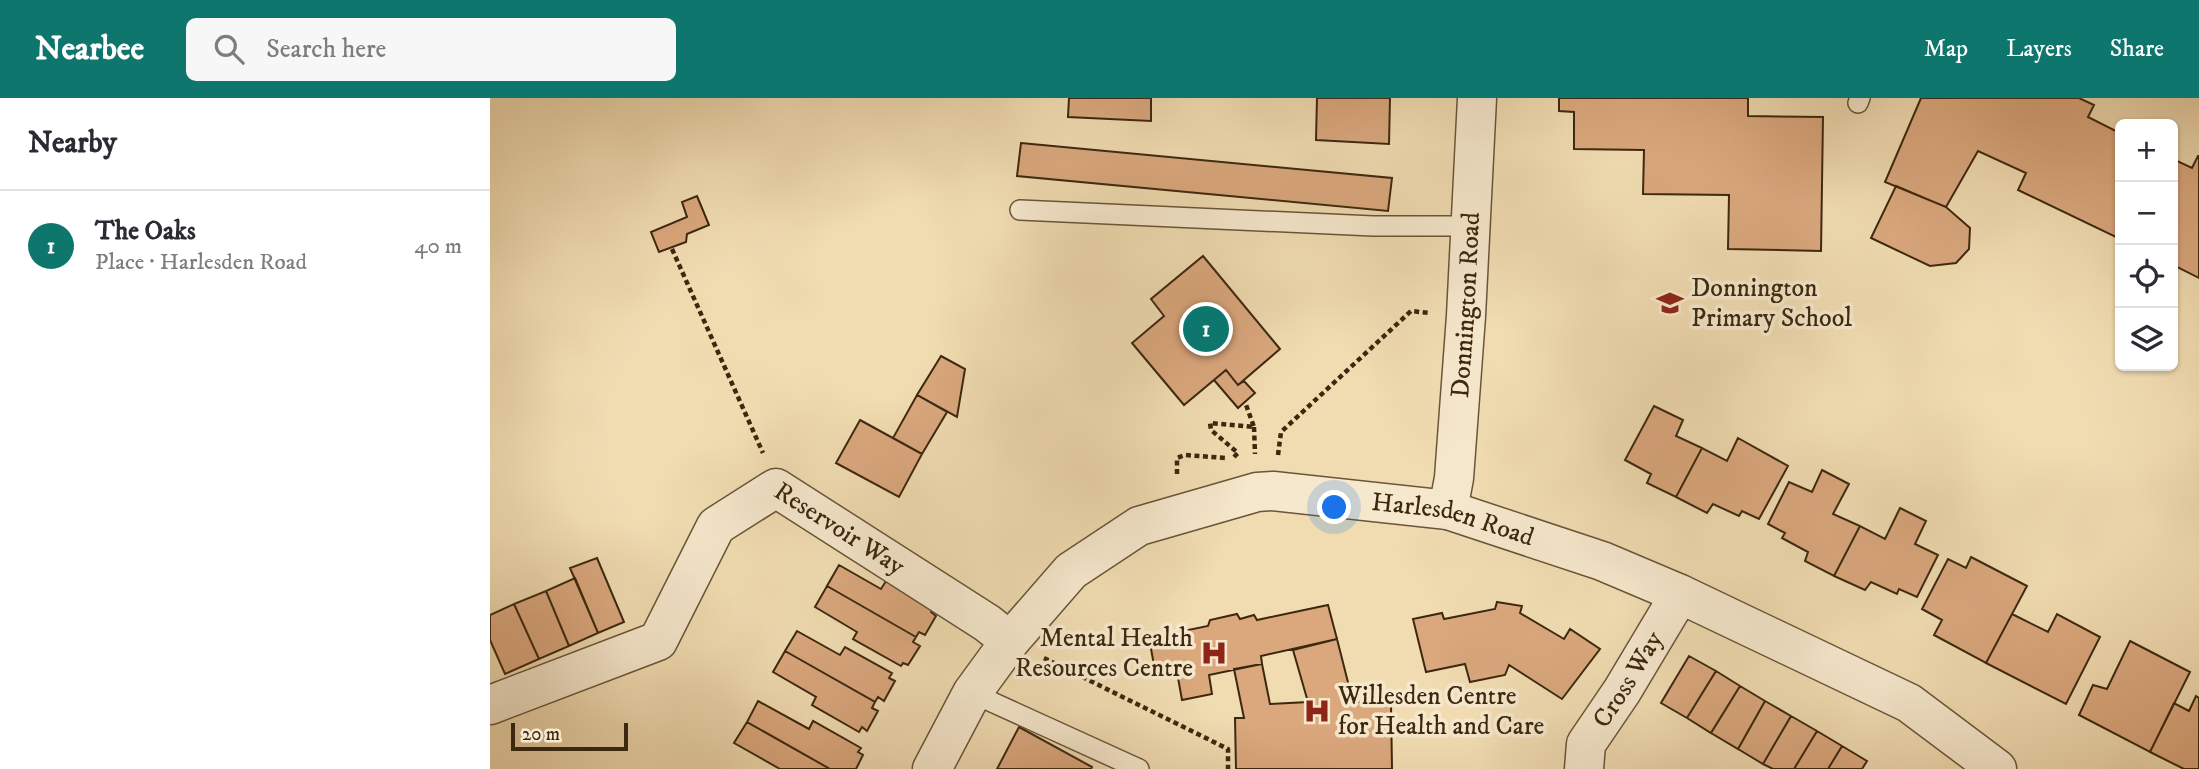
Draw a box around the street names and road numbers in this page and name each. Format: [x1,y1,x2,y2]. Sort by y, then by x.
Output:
street label: Donnington Road [1443,211,1488,399]
street label: Reservoir Way [768,475,912,583]
street label: Harlesden Road [1370,485,1538,554]
street label: Cross Way [1585,625,1671,734]

